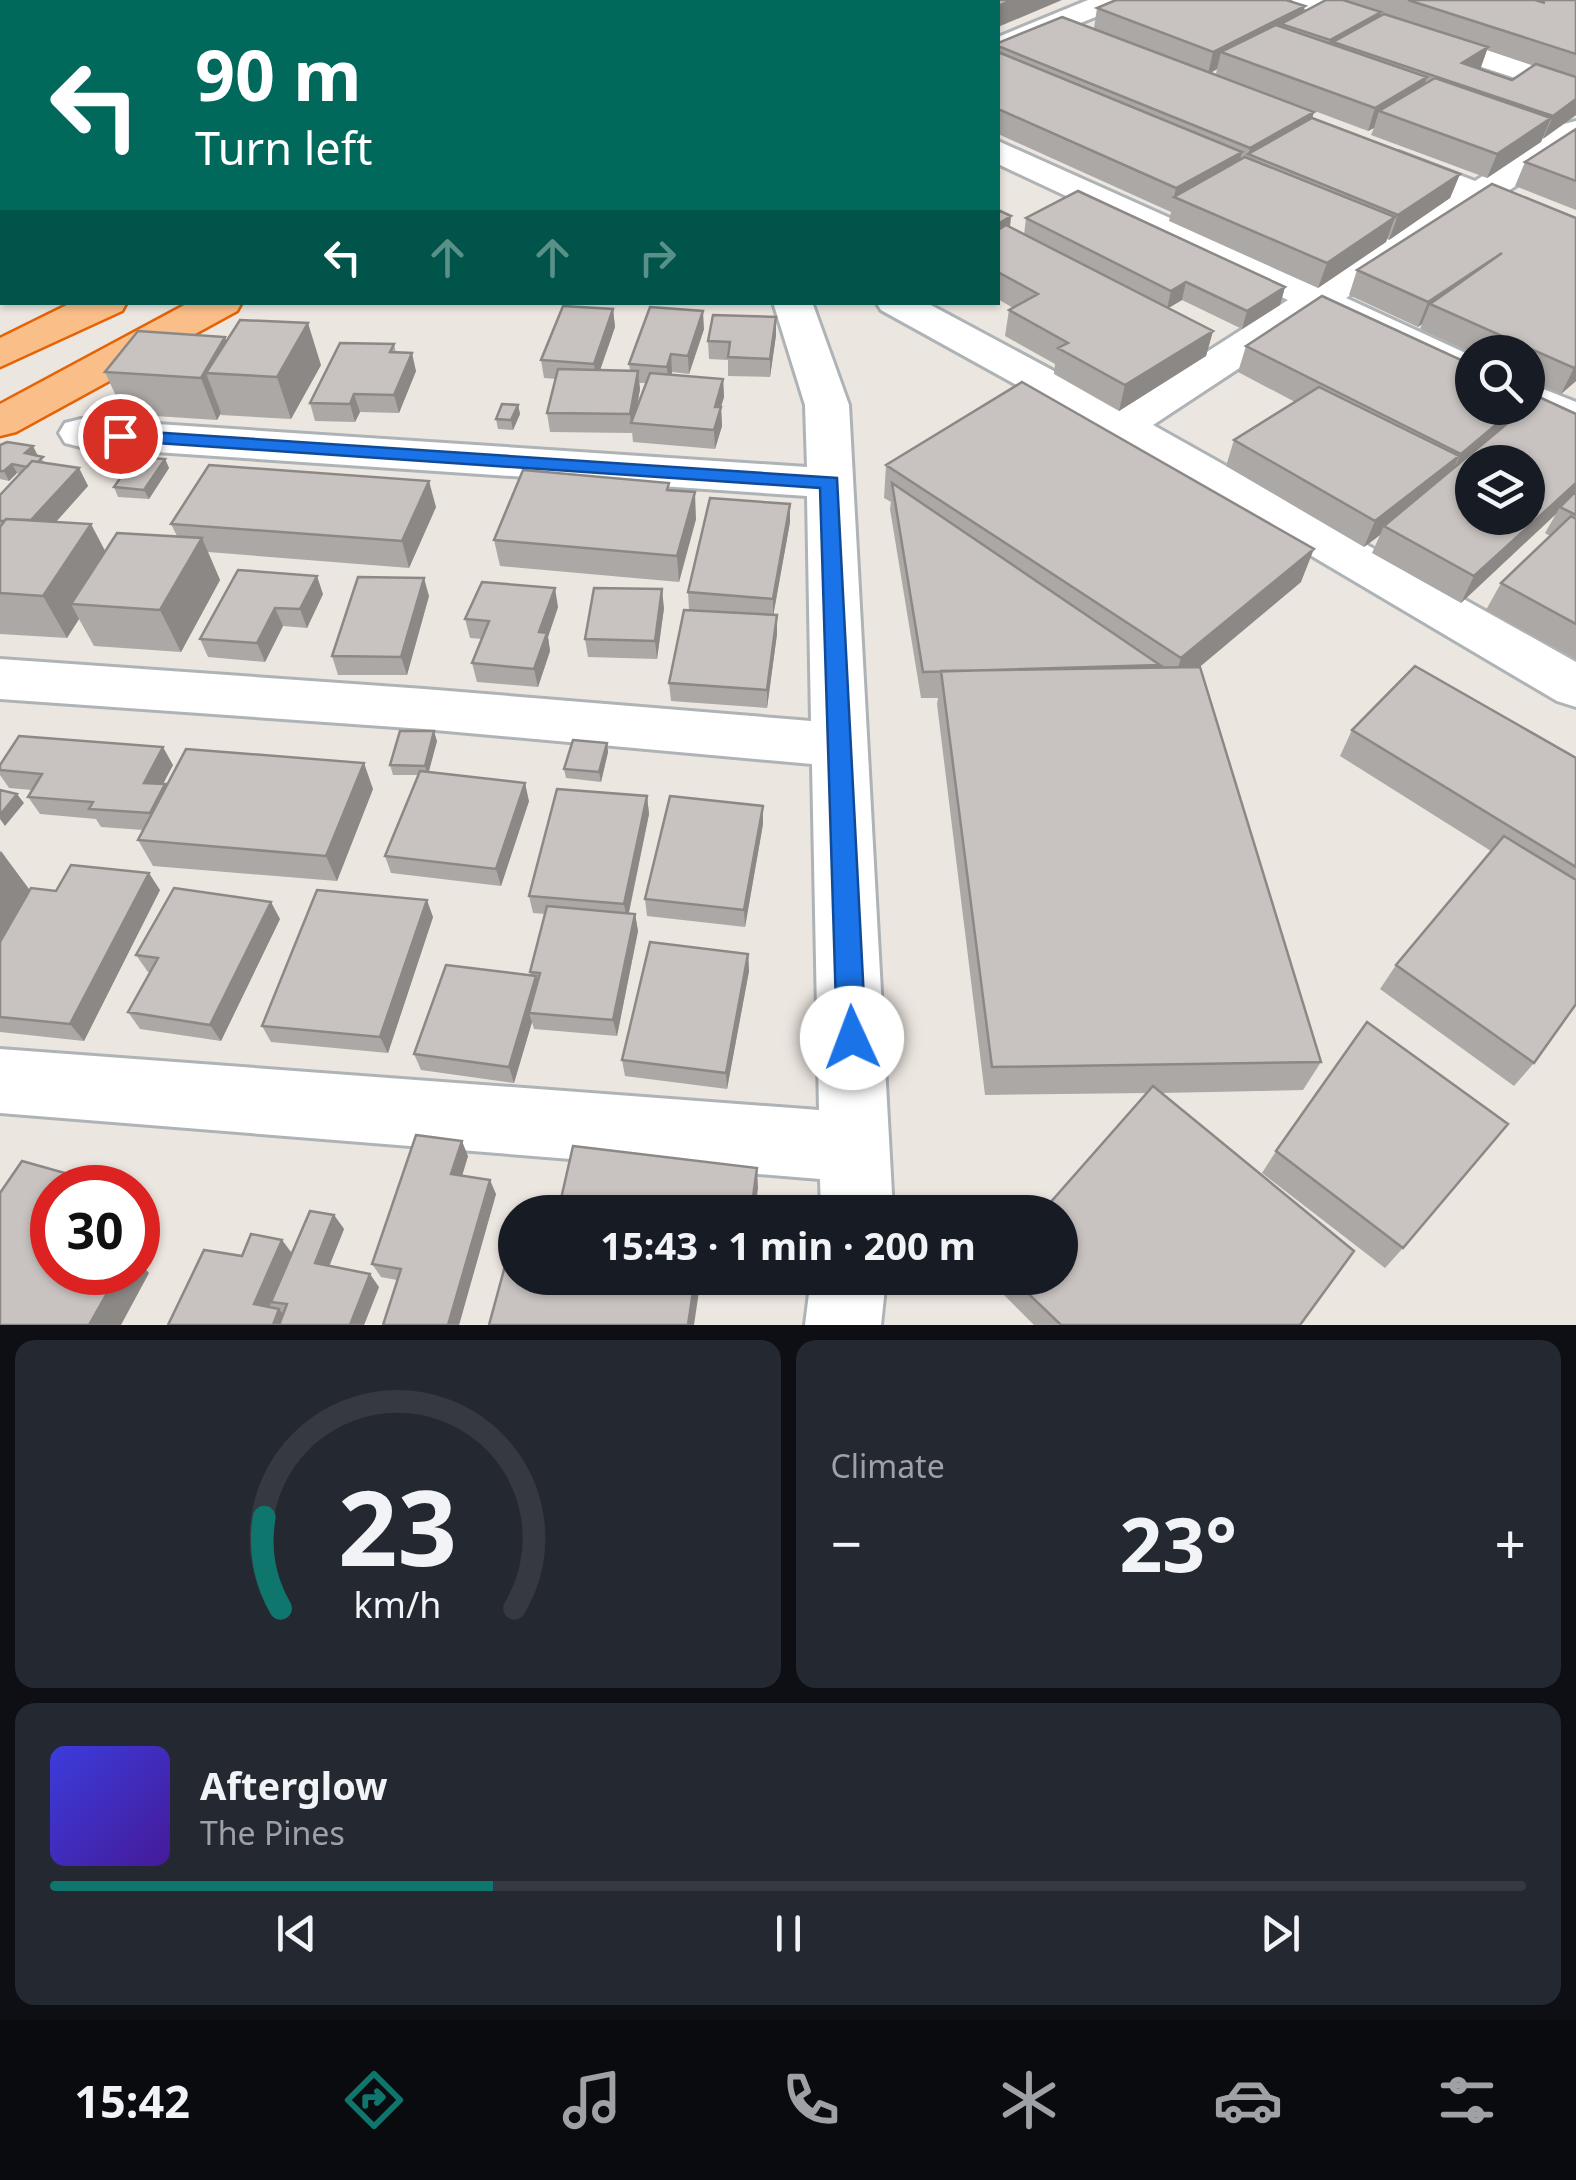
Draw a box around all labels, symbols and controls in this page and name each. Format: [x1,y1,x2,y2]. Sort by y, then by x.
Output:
text: 90 m [195,26,362,122]
icon: left [30,40,160,170]
text: Turn left [195,117,372,178]
icon: left [315,230,370,285]
icon: ahead [420,230,475,285]
icon: ahead [525,230,580,285]
icon: right [630,230,685,285]
map controls [1455,335,1545,535]
button: search [1455,335,1545,425]
pin [78,394,163,479]
icon: arrive [93,409,148,464]
button: layers [1455,445,1545,535]
position arrow [800,986,904,1090]
speed limit sign: 30 [30,1165,160,1295]
text: 15:43 · 1 min · 200 m [600,1219,976,1271]
text: Climate [831,1444,945,1487]
text: 23 [338,1455,457,1596]
text: 23° [1119,1492,1237,1594]
text: − [831,1505,862,1580]
text: + [1495,1505,1526,1580]
text: km/h [354,1580,442,1628]
text: Afterglow [200,1759,388,1811]
text: The Pines [200,1811,345,1854]
icon: previous [269,1906,324,1961]
icon: pause [761,1906,816,1961]
icon: next [1253,1906,1308,1961]
icon: directions [339,2065,409,2135]
icon: music [557,2065,627,2135]
icon: phone [776,2065,846,2135]
icon: climate [994,2065,1064,2135]
icon: car [1213,2065,1283,2135]
icon: filters [1432,2065,1502,2135]
text: 15:42 [74,2070,190,2131]

